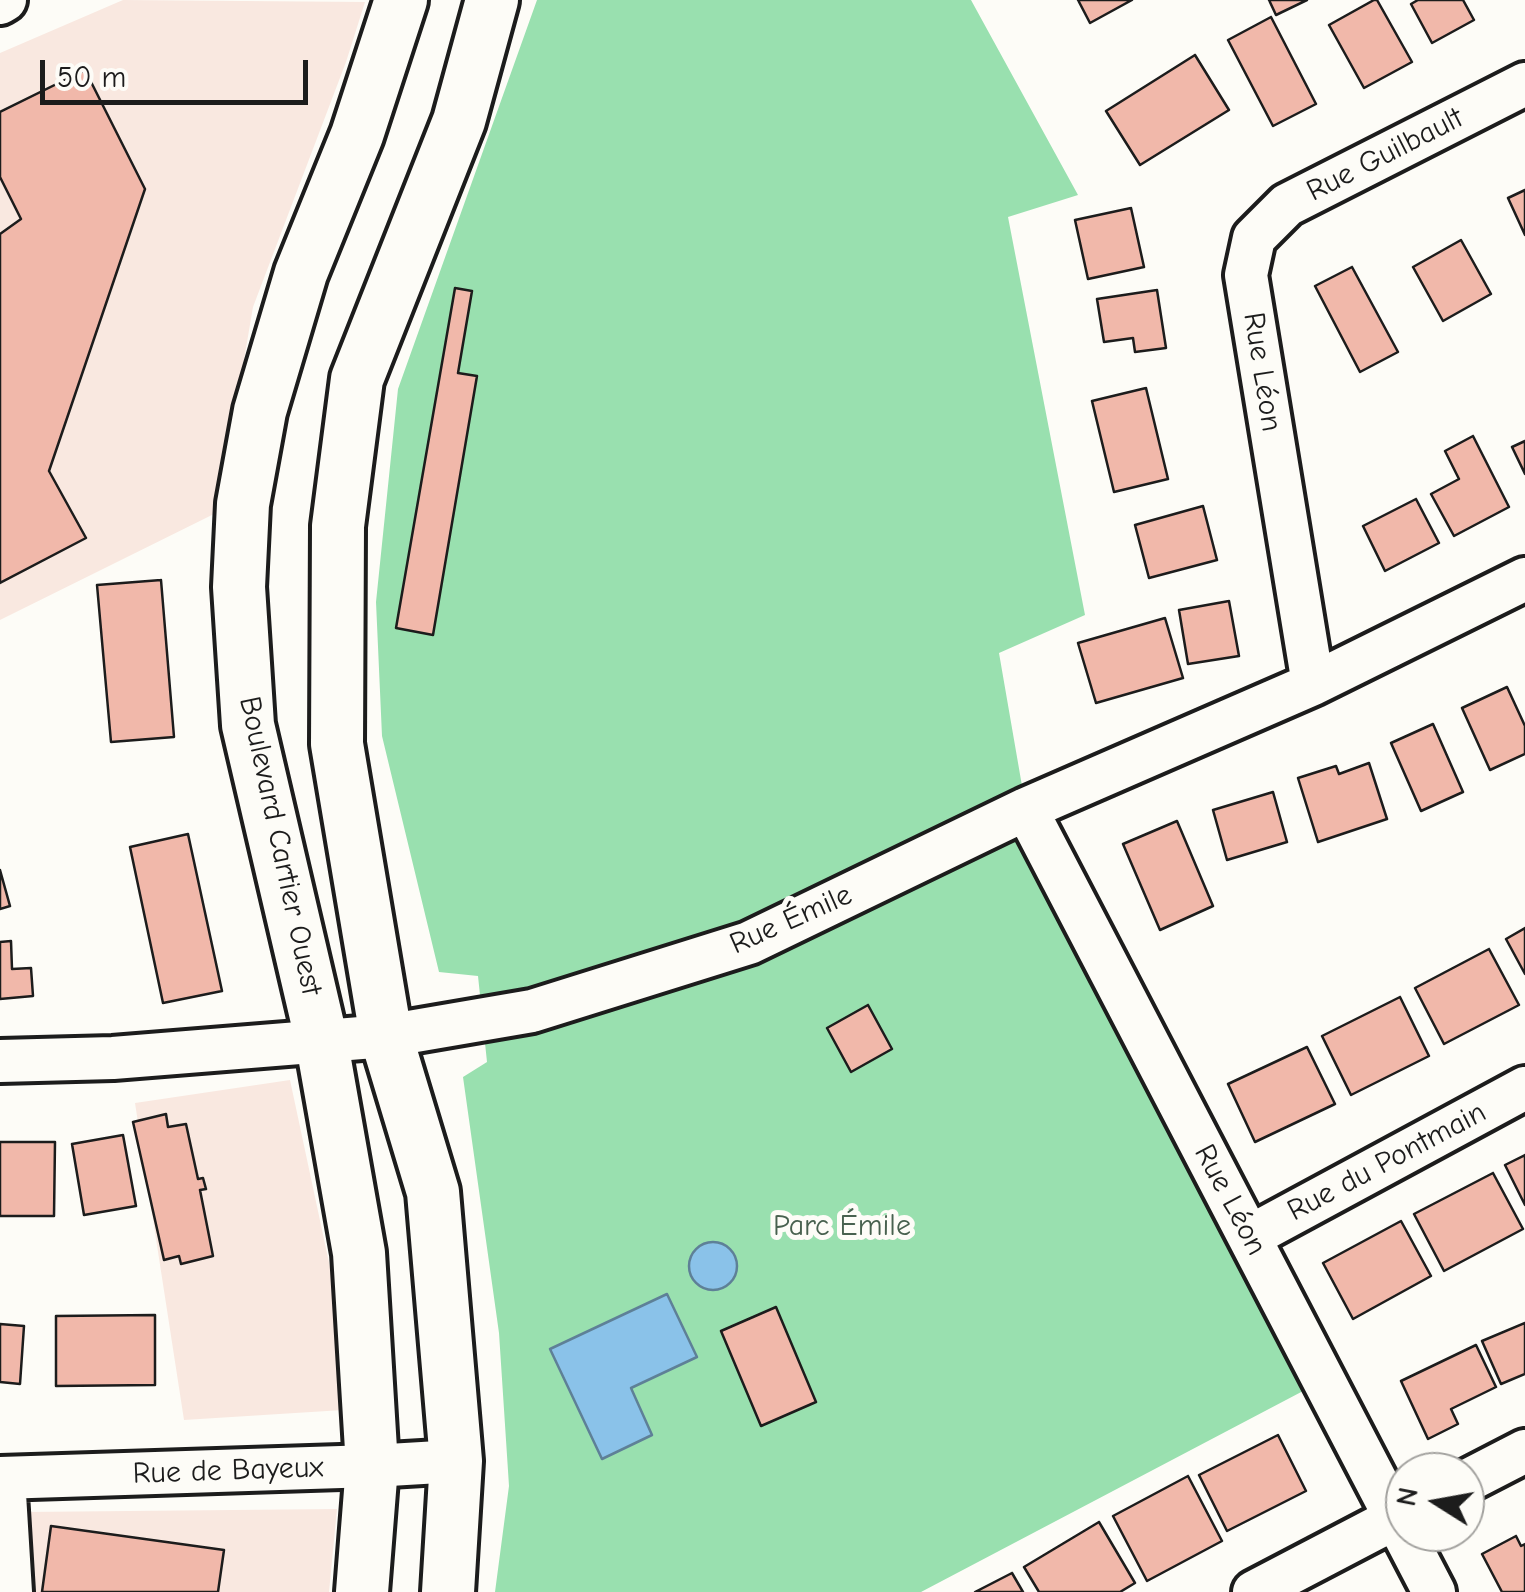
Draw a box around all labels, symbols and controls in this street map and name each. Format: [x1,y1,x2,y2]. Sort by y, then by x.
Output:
scale bar [45,40,312,102]
text: 50 m [57,60,126,95]
street label: Rue Guilbault [1301,100,1469,210]
street label: Rue Léon [1235,310,1289,434]
street label: Boulevard Cartier Ouest [231,693,329,999]
street label: Rue Émile [724,877,858,963]
street label: Rue du Pontmain [1282,1095,1492,1229]
street label: Rue Léon [1186,1138,1274,1262]
park label: Parc Émile [773,1209,911,1245]
street label: Rue de Bayeux [132,1450,324,1492]
north arrow [1385,1452,1485,1552]
text: N [1390,1485,1425,1509]

